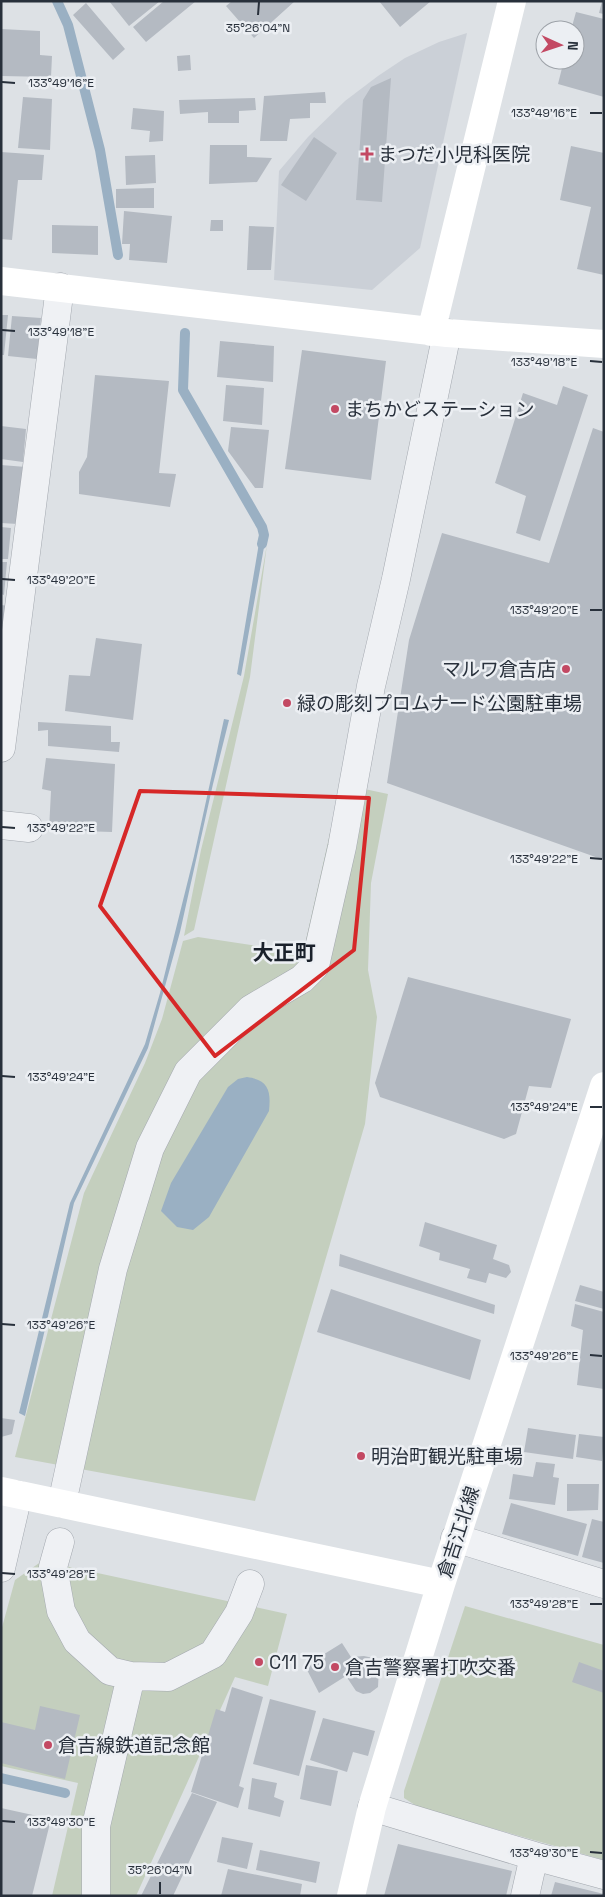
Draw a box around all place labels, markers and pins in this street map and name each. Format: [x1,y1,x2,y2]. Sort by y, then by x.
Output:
place label: まつだ小児科医院 [378,142,530,167]
marker: まつだ小児科医院 [360,147,374,161]
place label: まちかどステーション [345,397,535,422]
marker: まちかどステーション [329,403,341,415]
place label: マルワ倉吉店 [442,657,556,682]
marker: マルワ倉吉店 [560,663,572,675]
place label: 緑の彫刻プロムナード公園駐車場 [297,691,582,716]
marker: 緑の彫刻プロムナード公園駐車場 [281,697,293,709]
place label: 明治町観光駐車場 [371,1444,523,1469]
marker: 明治町観光駐車場 [355,1450,367,1462]
place label: C11 75 [269,1650,324,1675]
place label: 倉吉警察署打吹交番 [345,1655,516,1680]
marker: C11 75 [253,1656,265,1668]
marker: 倉吉警察署打吹交番 [329,1661,341,1673]
place label: 倉吉線鉄道記念館 [58,1733,210,1758]
marker: 倉吉線鉄道記念館 [42,1739,54,1751]

